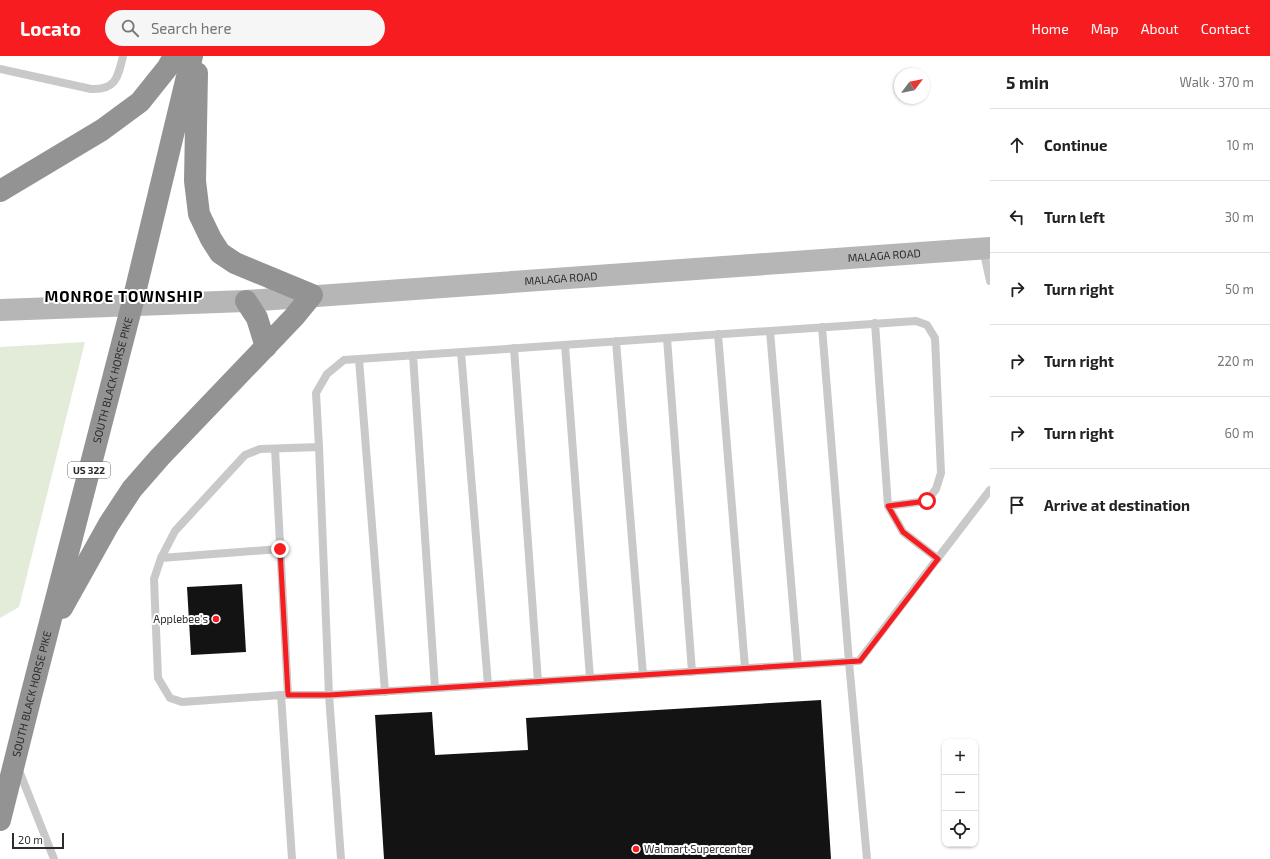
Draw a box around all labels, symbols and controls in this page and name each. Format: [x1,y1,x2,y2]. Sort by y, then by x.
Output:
search box [105,10,385,46]
text: Locato [20,17,81,40]
icon: search [119,17,141,39]
text: Search here [151,19,231,37]
text: Home [1032,20,1069,37]
text: Map [1091,20,1119,37]
text: About [1141,20,1179,37]
text: Contact [1201,20,1250,37]
north arrow [894,68,930,104]
text: 5 min [1006,72,1049,92]
text: Walk · 370 m [1179,74,1254,90]
icon: ahead [1006,134,1028,156]
text: Continue [1044,136,1107,154]
text: 10 m [1227,137,1254,153]
icon: left [1006,206,1028,228]
text: Turn left [1044,208,1105,226]
text: 30 m [1225,209,1254,225]
street label: MALAGA ROAD [847,246,921,264]
street label: MALAGA ROAD [524,269,598,287]
icon: right [1006,278,1028,300]
text: Turn right [1044,280,1114,298]
text: 50 m [1225,281,1254,297]
district label: MONROE TOWNSHIP [45,287,203,305]
street label: SOUTH BLACK HORSE PIKE [90,316,135,445]
icon: right [1006,350,1028,372]
text: Turn right [1044,352,1114,370]
text: 220 m [1217,353,1254,369]
icon: right [1006,422,1028,444]
text: Turn right [1044,424,1114,442]
text: 60 m [1224,425,1254,441]
road number: US 322 [68,462,110,478]
route start [918,492,936,510]
icon: arrive [1006,494,1028,516]
text: Arrive at destination [1044,496,1190,514]
route end [271,540,289,558]
place label: Applebee's [153,612,208,625]
marker: Applebee's [211,614,221,624]
street label: SOUTH BLACK HORSE PIKE [9,629,54,758]
map controls [942,739,978,847]
button: + [942,739,978,775]
button: − [942,775,978,811]
button: locate [942,811,978,847]
scale bar [12,831,64,850]
text: 20 m [18,833,43,846]
place label: Walmart Supercenter [644,842,752,855]
marker: Walmart Supercenter [631,844,641,854]

